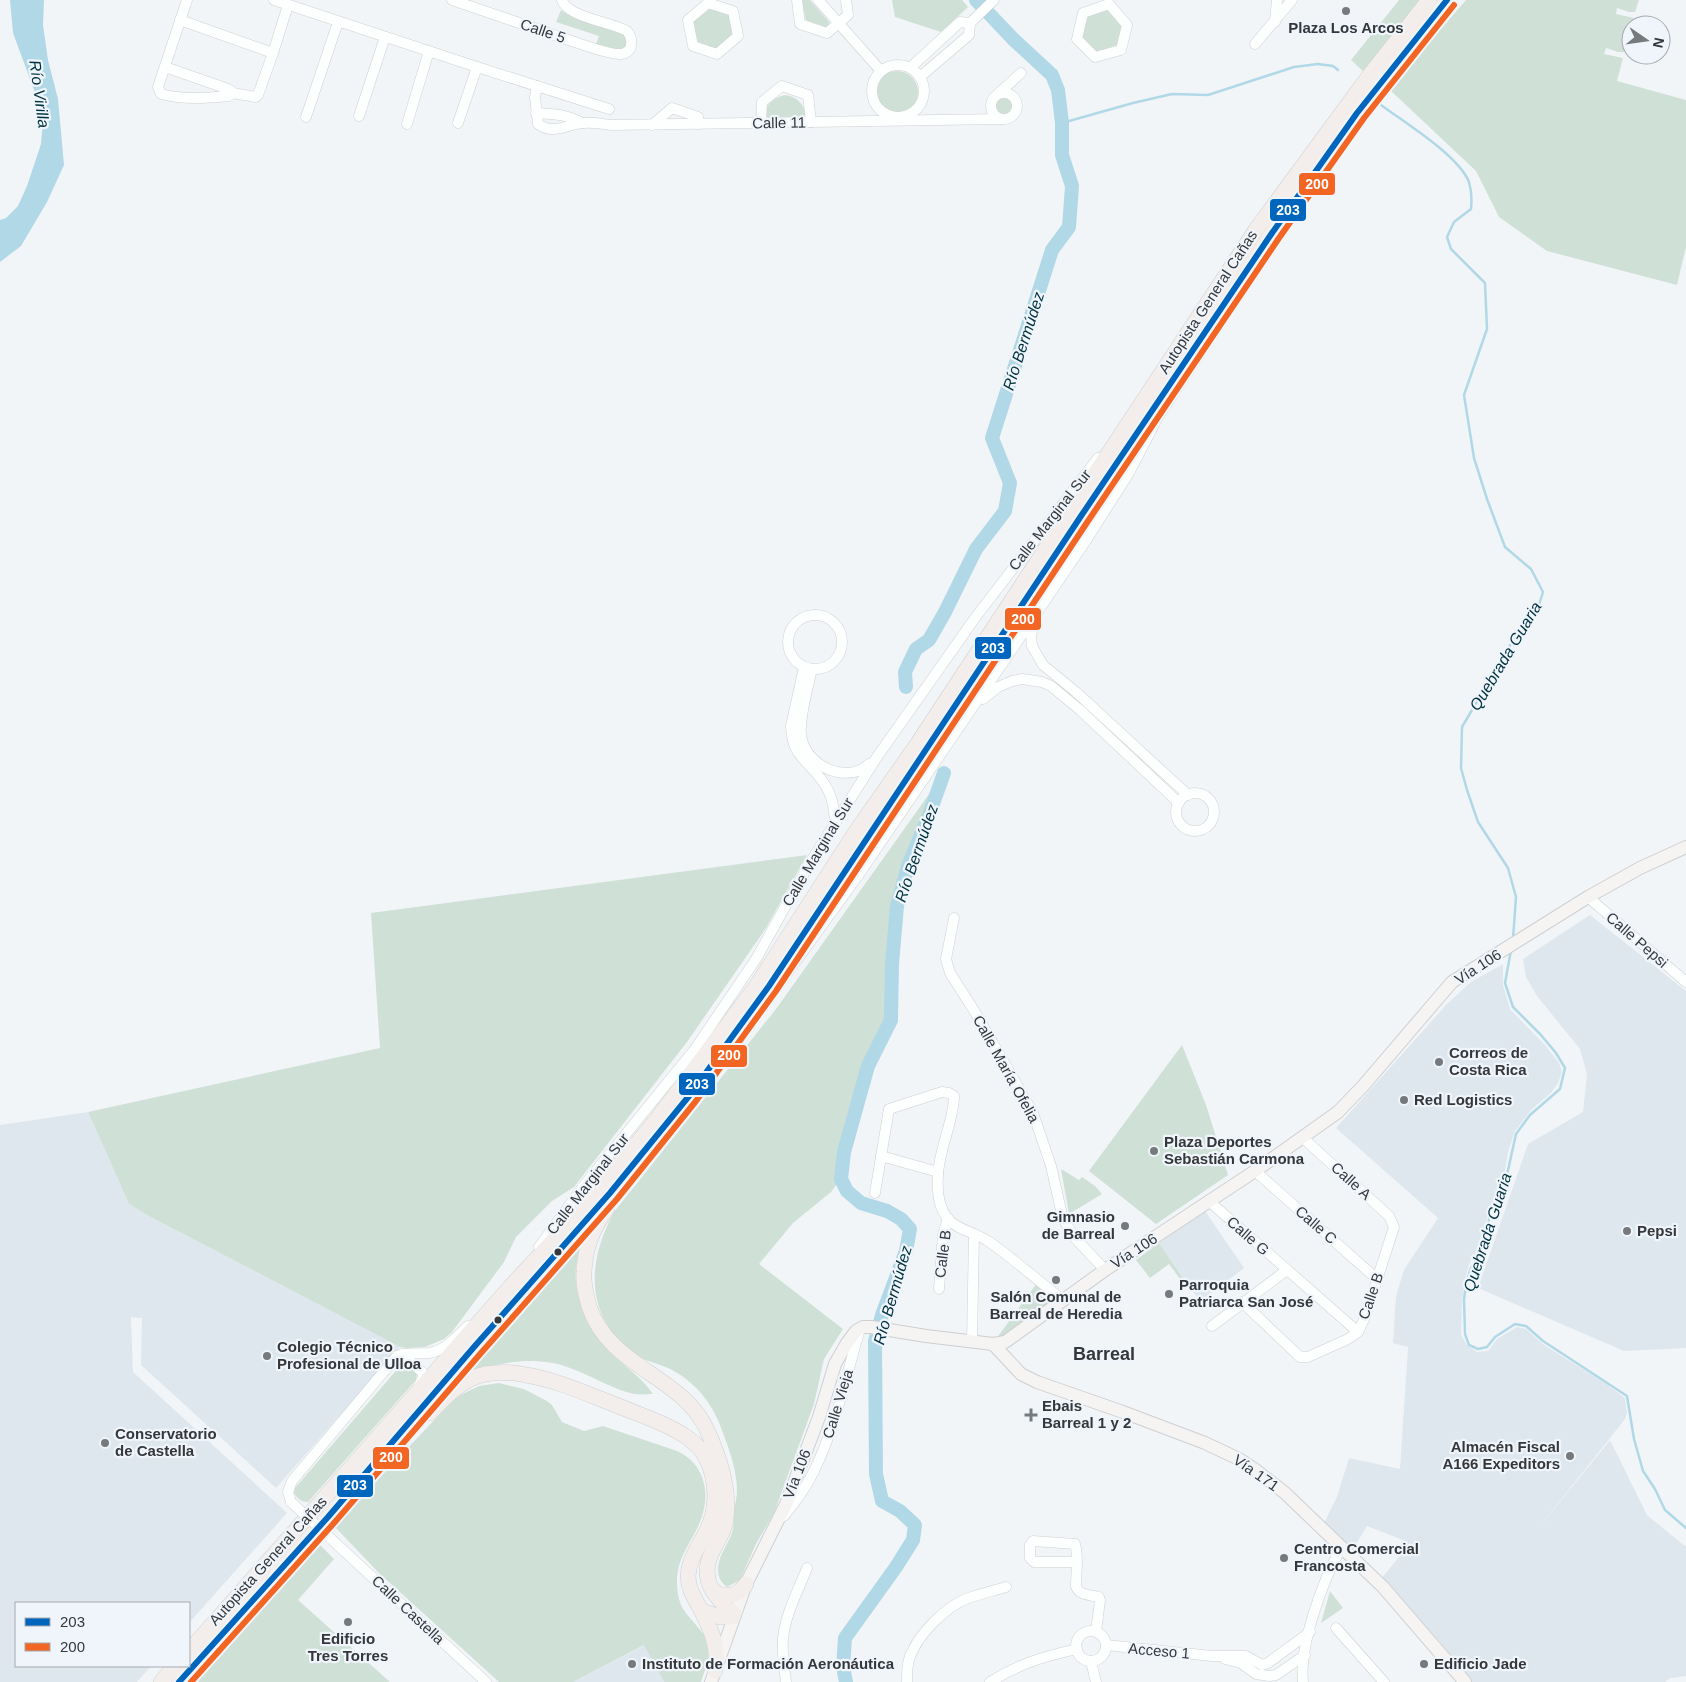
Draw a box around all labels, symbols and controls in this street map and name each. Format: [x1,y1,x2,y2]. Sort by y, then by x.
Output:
marker: Plaza Los Arcos [1340,5,1352,17]
street label: Calle 5 [518,15,568,46]
north arrow [1621,15,1671,65]
place label: Plaza Los Arcos [1288,19,1404,36]
text: N [1650,36,1668,50]
water label: Río Virilla [26,59,53,129]
street label: Calle 11 [752,114,806,131]
line badge: 200 [1298,172,1336,196]
text: 200 [1305,176,1329,192]
line badge: 203 [1269,198,1307,222]
text: 203 [1276,202,1300,218]
street label: Autopista General Cañas [1155,227,1260,377]
water label: Río Bermúdez [1000,290,1047,392]
street label: Calle Marginal Sur [1005,466,1094,574]
water label: Quebrada Guaria [1466,599,1545,714]
line badge: 200 [1004,607,1042,631]
text: 200 [1011,611,1035,627]
line badge: 203 [974,636,1012,660]
text: 203 [981,640,1005,656]
street label: Calle Marginal Sur [779,794,857,909]
water label: Río Bermúdez [892,802,941,904]
street label: Calle Pepsi [1603,908,1672,971]
street label: Vía 106 [1451,945,1504,988]
street label: Calle María Ofelia [970,1012,1043,1126]
line badge: 200 [710,1044,748,1068]
place label: Correos de Costa Rica [1449,1044,1528,1078]
text: 200 [717,1047,741,1063]
marker: Correos de Costa Rica [1433,1056,1445,1068]
line badge: 203 [678,1072,716,1096]
text: 203 [685,1076,709,1092]
place label: Red Logistics [1414,1091,1512,1108]
marker: Red Logistics [1398,1094,1410,1106]
street label: Calle Marginal Sur [543,1130,632,1238]
place label: Plaza Deportes Sebastián Carmona [1164,1133,1305,1167]
marker: Plaza Deportes Sebastián Carmona [1148,1145,1160,1157]
street label: Calle A [1328,1158,1375,1203]
water label: Quebrada Guaria [1460,1171,1515,1294]
street label: Calle C [1292,1202,1341,1247]
place label: Gimnasio de Barreal [1042,1208,1115,1242]
street label: Calle G [1224,1213,1273,1258]
marker: Gimnasio de Barreal [1119,1220,1131,1232]
place label: Pepsi [1637,1222,1677,1239]
marker: Pepsi [1621,1225,1633,1237]
street label: Calle B [931,1229,954,1279]
street label: Vía 106 [1107,1229,1160,1272]
water label: Río Bermúdez [870,1244,915,1347]
unlabelled marker [553,1247,563,1257]
street label: Calle B [1355,1270,1386,1321]
marker: Salón Comunal de Barreal de Heredia [1050,1274,1062,1286]
place label: Parroquia Patriarca San José [1179,1276,1313,1310]
place label: Salón Comunal de Barreal de Heredia [990,1288,1123,1322]
marker: Parroquia Patriarca San José [1163,1288,1175,1300]
unlabelled marker [493,1315,503,1325]
place label: Colegio Técnico Profesional de Ulloa [277,1338,422,1372]
district label: Barreal [1073,1344,1135,1364]
marker: Colegio Técnico Profesional de Ulloa [261,1350,273,1362]
street label: Calle Vieja [819,1367,856,1440]
place label: Ebais Barreal 1 y 2 [1042,1397,1131,1431]
marker: Ebais Barreal 1 y 2 [1024,1408,1038,1422]
place label: Conservatorio de Castella [115,1425,217,1459]
marker: Conservatorio de Castella [99,1437,111,1449]
place label: Almacén Fiscal A166 Expeditors [1442,1438,1560,1472]
line badge: 200 [372,1446,410,1470]
street label: Vía 106 [779,1447,814,1501]
text: 200 [379,1449,403,1465]
marker: Almacén Fiscal A166 Expeditors [1564,1450,1576,1462]
street label: Vía 171 [1230,1451,1282,1494]
line badge: 203 [336,1474,374,1498]
text: 203 [343,1477,367,1493]
street label: Autopista General Cañas [205,1493,330,1629]
place label: Centro Comercial Francosta [1294,1540,1419,1574]
marker: Centro Comercial Francosta [1278,1552,1290,1564]
street label: Calle Castella [369,1572,448,1648]
legend [15,1602,190,1667]
text: 203 [60,1613,85,1630]
marker: Edificio Tres Torres [342,1616,354,1628]
place label: Edificio Tres Torres [308,1630,388,1664]
text: 200 [60,1638,85,1655]
street label: Acceso 1 [1128,1639,1191,1662]
place label: Instituto de Formación Aeronáutica [642,1655,895,1672]
place label: Edificio Jade [1434,1655,1527,1672]
marker: Instituto de Formación Aeronáutica [626,1658,638,1670]
marker: Edificio Jade [1418,1658,1430,1670]

